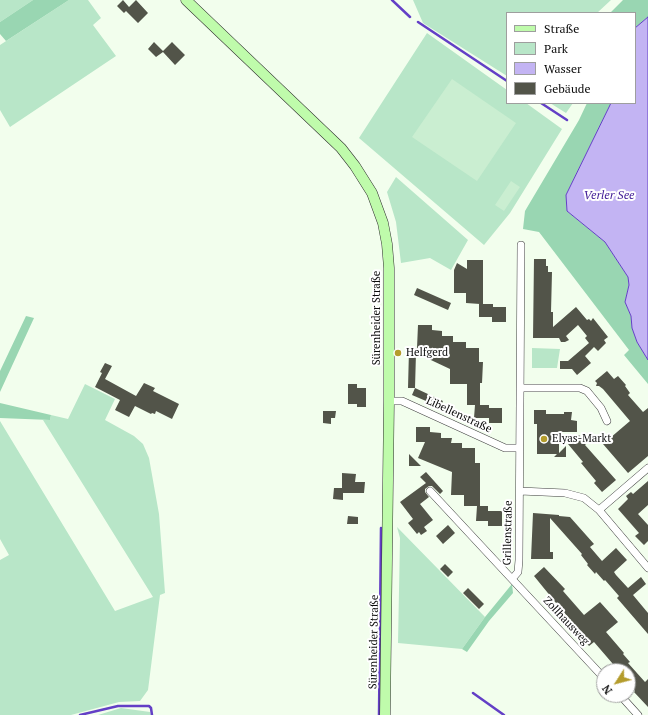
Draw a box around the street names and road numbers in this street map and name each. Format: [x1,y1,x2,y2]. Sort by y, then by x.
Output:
street label: Sürenheider Straße [370,271,384,365]
street label: Libellenstraße [424,394,494,436]
street label: Grillenstraße [501,500,515,566]
street label: Zollhausweg [540,594,592,648]
street label: Sürenheider Straße [367,595,381,689]

